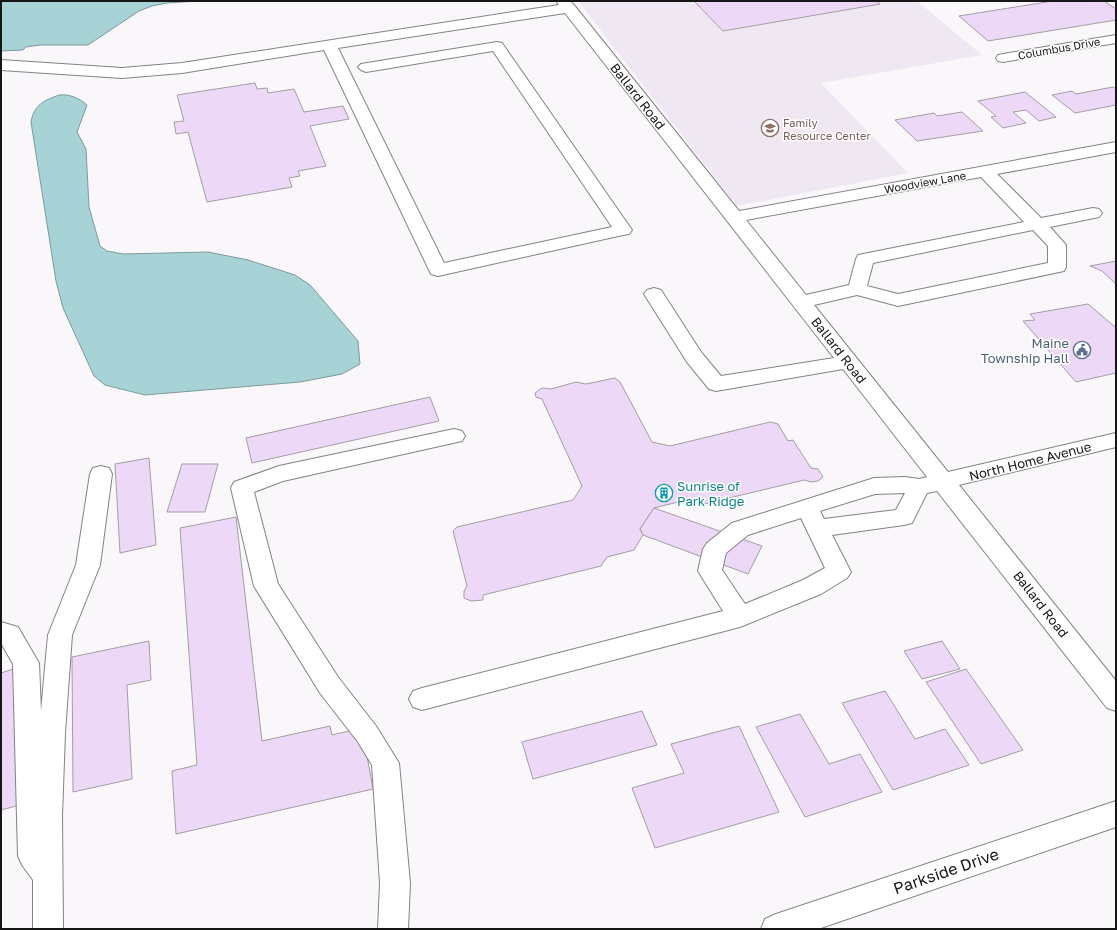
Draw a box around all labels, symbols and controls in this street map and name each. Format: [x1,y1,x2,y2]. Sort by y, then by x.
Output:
street label: Columbus Drive [1017,34,1101,62]
street label: Ballard Road [607,60,669,132]
place label: Family Resource Center [783,116,871,142]
school or university icon: Family Resource Center [760,118,780,138]
street label: Woodview Lane [883,168,967,196]
street label: Ballard Road [808,314,870,386]
place label: Maine Township Hall [981,335,1069,366]
public building icon: Maine Township Hall [1072,340,1092,360]
street label: North Home Avenue [967,438,1093,484]
place label: Sunrise of Park Ridge [677,478,744,509]
building icon: Sunrise of Park Ridge [654,483,674,503]
street label: Ballard Road [1010,568,1072,640]
street label: Parkside Drive [891,844,1001,898]

